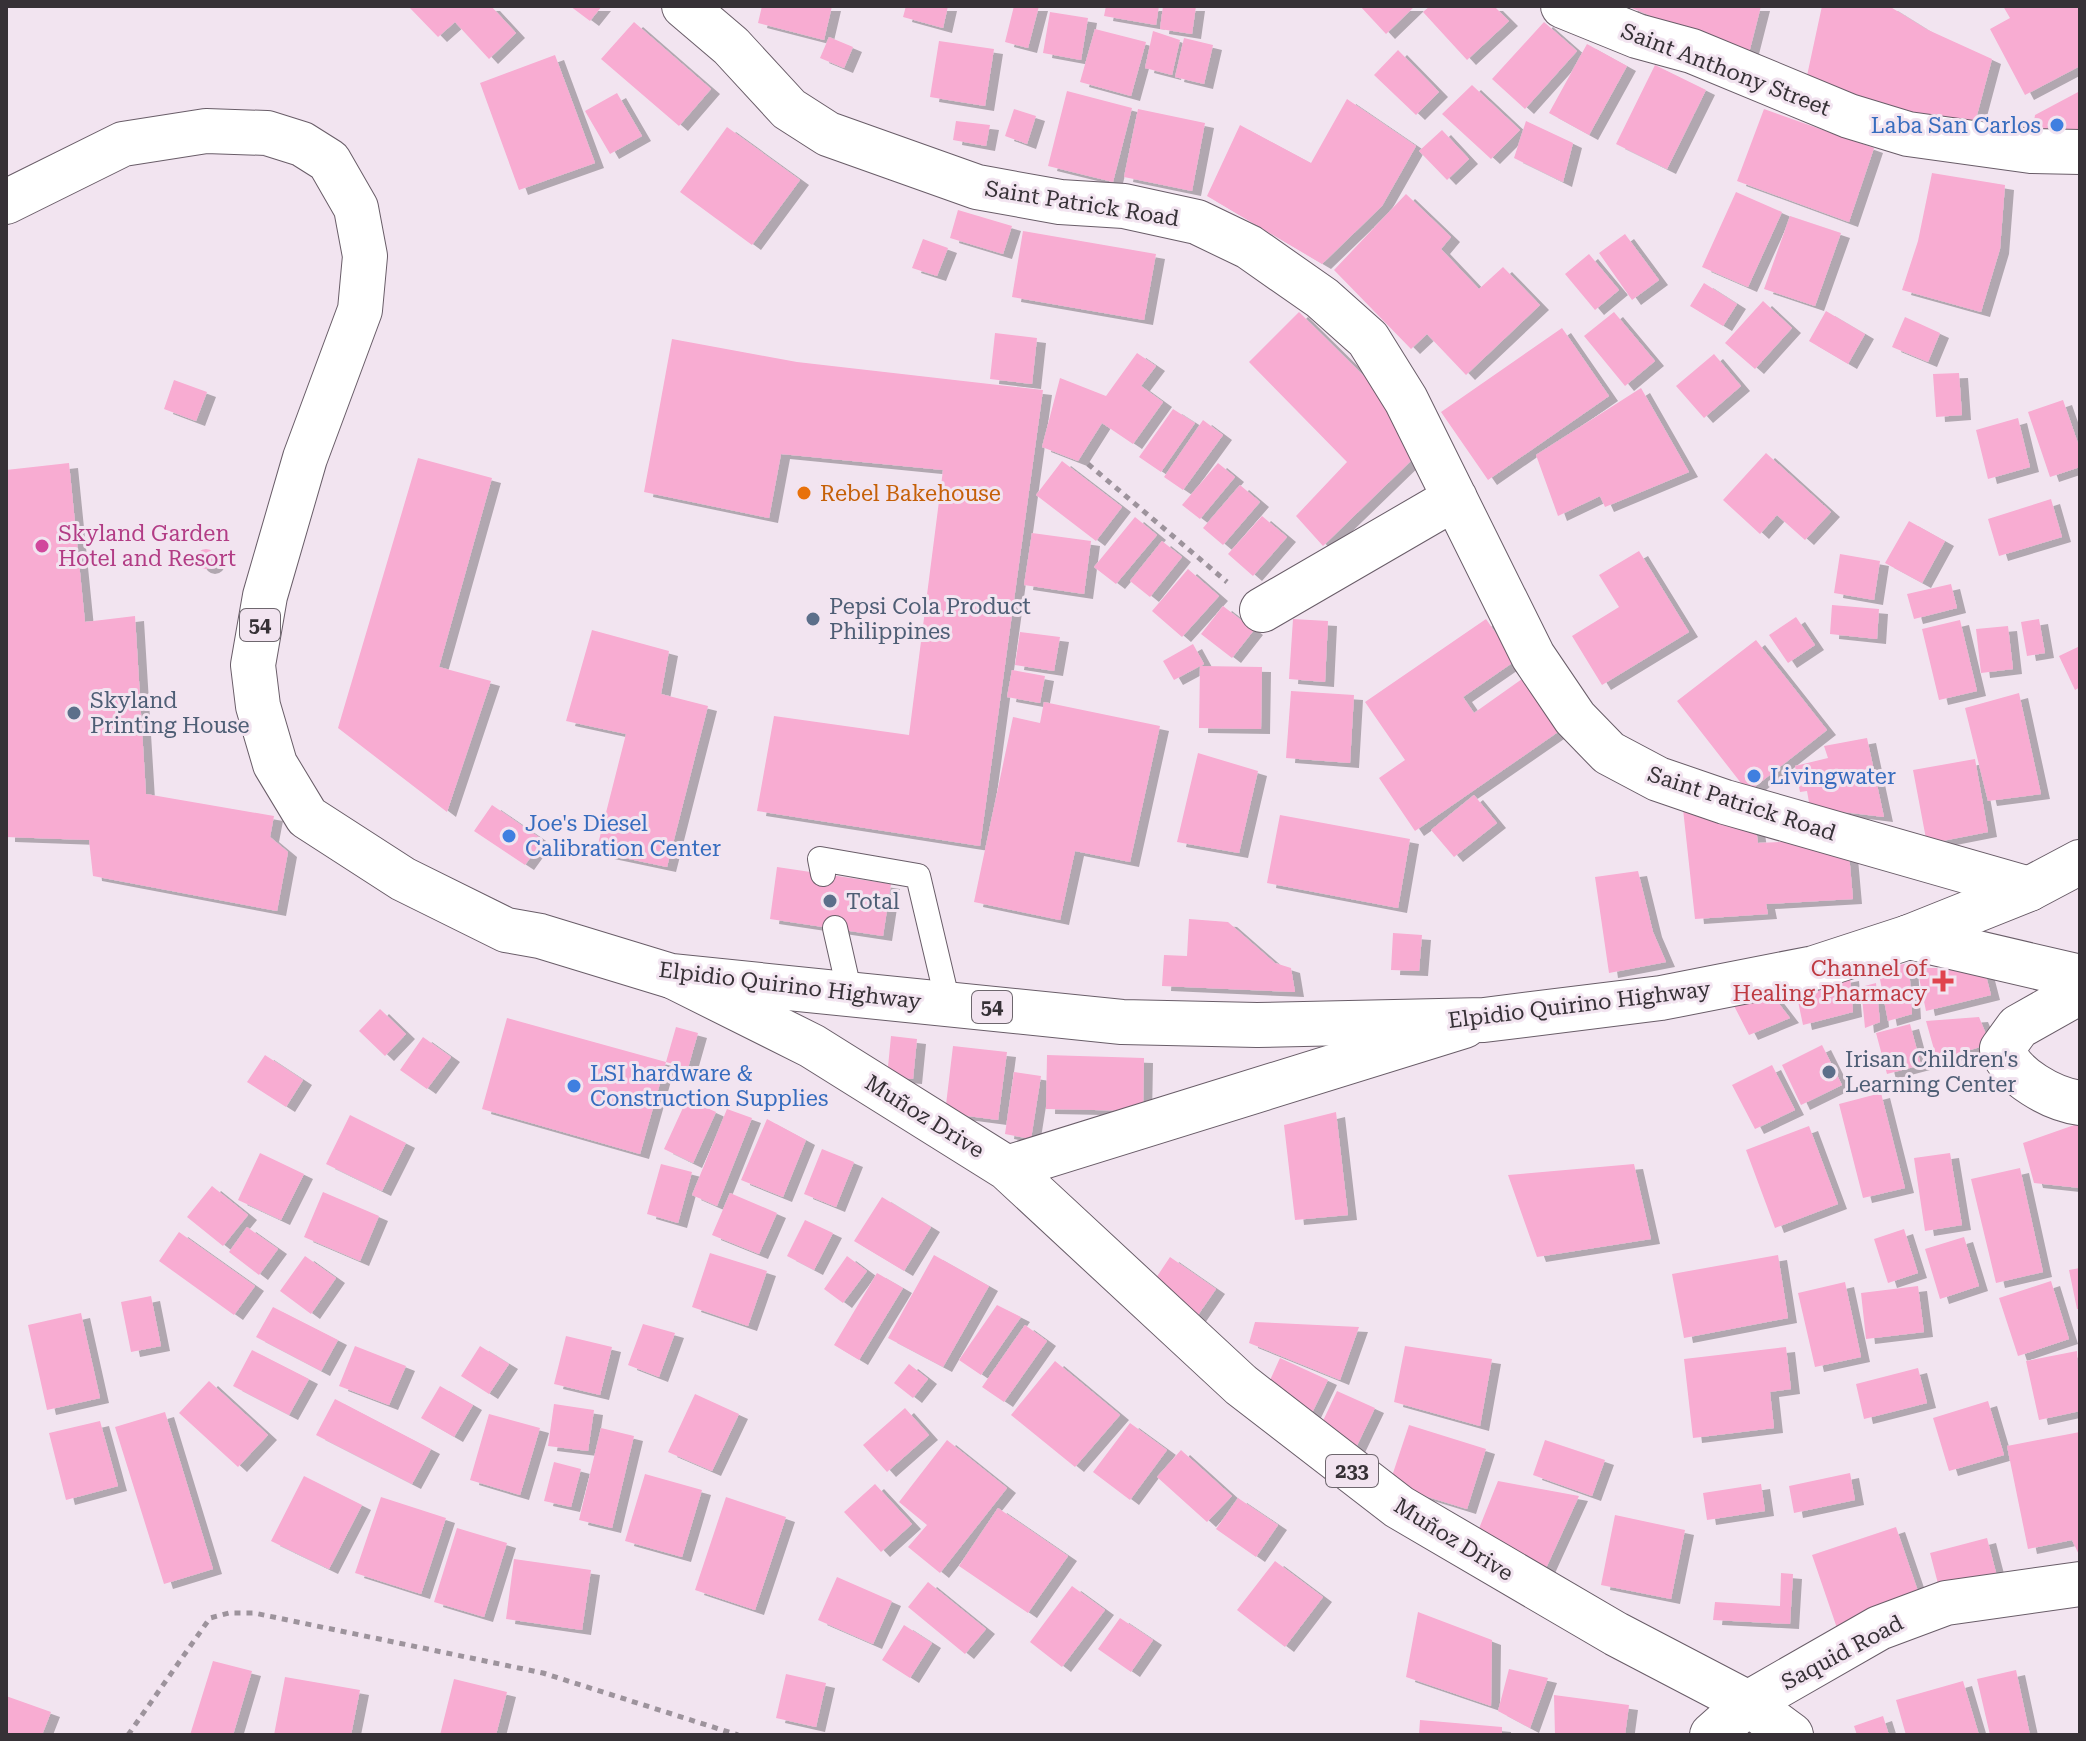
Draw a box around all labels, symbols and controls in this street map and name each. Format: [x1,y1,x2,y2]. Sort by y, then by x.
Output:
street label: Saint Anthony Street [1618,18,1834,121]
place label: Laba San Carlos [1871,113,2041,138]
marker: Laba San Carlos [2048,116,2066,134]
street label: Saint Patrick Road [983,176,1181,231]
place label: Rebel Bakehouse [820,481,1001,506]
marker: Rebel Bakehouse [795,484,813,502]
place label: Skyland Garden Hotel and Resort [58,521,236,571]
marker: Skyland Garden Hotel and Resort [33,537,51,555]
place label: Pepsi Cola Product Philippines [829,594,1031,644]
road number: 54 [240,609,280,641]
marker: Pepsi Cola Product Philippines [804,610,822,628]
place label: Skyland Printing House [90,688,250,738]
marker: Skyland Printing House [65,704,83,722]
street label: Saint Patrick Road [1645,761,1839,846]
place label: Livingwater [1770,764,1896,789]
marker: Livingwater [1745,767,1763,785]
place label: Joe's Diesel Calibration Center [525,811,721,861]
marker: Joe's Diesel Calibration Center [500,827,518,845]
place label: Total [846,889,900,914]
marker: Total [821,892,839,910]
place label: Channel of Healing Pharmacy [1733,956,1929,1006]
street label: Elpidio Quirino Highway [657,957,923,1014]
marker: Channel of Healing Pharmacy [1934,972,1952,990]
street label: Elpidio Quirino Highway [1446,976,1712,1033]
road number: 54 [972,991,1012,1023]
place label: Irisan Children's Learning Center [1845,1047,2018,1097]
place label: LSI hardware & Construction Supplies [590,1061,828,1111]
marker: Irisan Children's Learning Center [1820,1063,1838,1081]
street label: Muñoz Drive [861,1070,989,1163]
marker: LSI hardware & Construction Supplies [565,1077,583,1095]
road number: 233 [1326,1455,1378,1487]
street label: Muñoz Drive [1390,1493,1518,1586]
street label: Saquid Road [1777,1610,1907,1695]

